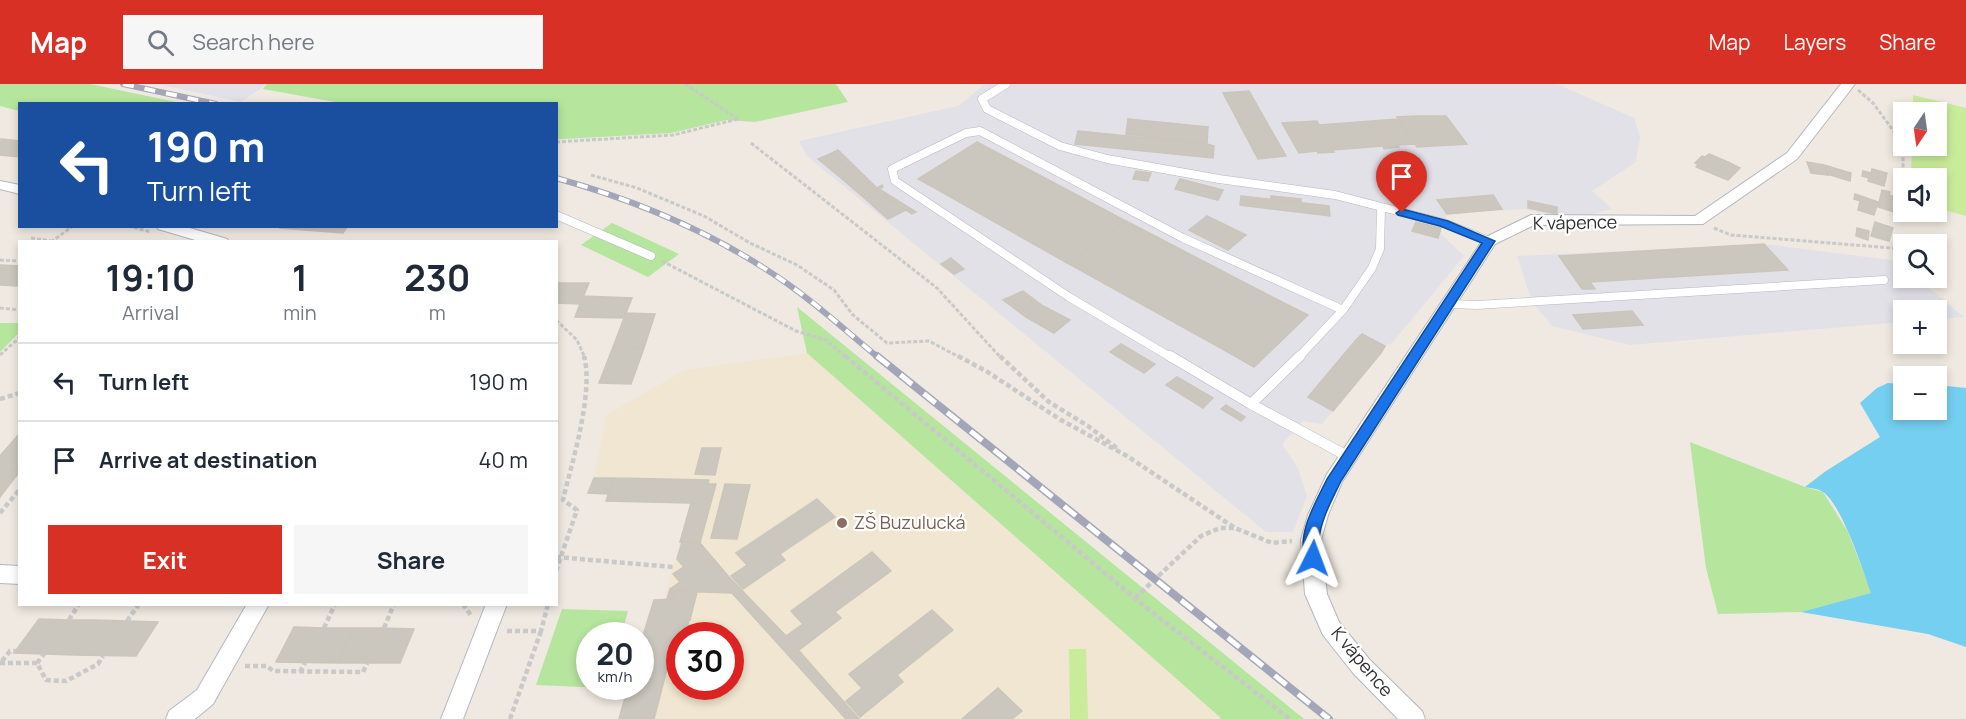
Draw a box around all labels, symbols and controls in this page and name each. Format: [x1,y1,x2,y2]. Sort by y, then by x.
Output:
search box [123,15,543,69]
text: Map [30,23,87,61]
icon: search [144,26,177,59]
text: Search here [192,27,315,57]
text: Map [1709,28,1750,56]
text: Layers [1783,28,1846,56]
text: Share [1879,28,1936,56]
north arrow [1893,102,1947,156]
map controls [1893,102,1947,420]
text: 190 m [147,117,265,175]
icon: left [48,126,126,204]
pin [1376,151,1427,213]
icon: arrive [1385,160,1418,193]
button: sound [1893,168,1947,222]
text: Turn left [147,172,251,209]
street label: K vápence [1533,209,1617,235]
button: search [1893,234,1947,288]
text: 19:10 [106,253,196,302]
text: 1 [292,253,308,302]
text: 230 [404,253,470,302]
text: Arrival [122,299,179,326]
text: min [283,299,317,326]
text: m [429,299,446,326]
button: + [1893,300,1947,354]
icon: left [48,366,81,399]
button: − [1893,366,1947,420]
text: Turn left [99,367,189,397]
text: 190 m [469,367,528,397]
icon: arrive [48,444,81,477]
text: Arrive at destination [99,445,317,475]
text: 40 m [479,445,528,475]
place label: ZŠ Buzulucká [854,510,965,534]
marker: ZŠ Buzulucká [835,516,849,530]
button: Exit [48,525,282,594]
button: Share [294,525,528,594]
position arrow [1281,526,1345,590]
street label: K vápence [1326,621,1399,701]
speed limit sign: 30 [666,622,744,700]
text: 20 [596,633,634,674]
text: km/h [598,666,632,687]

